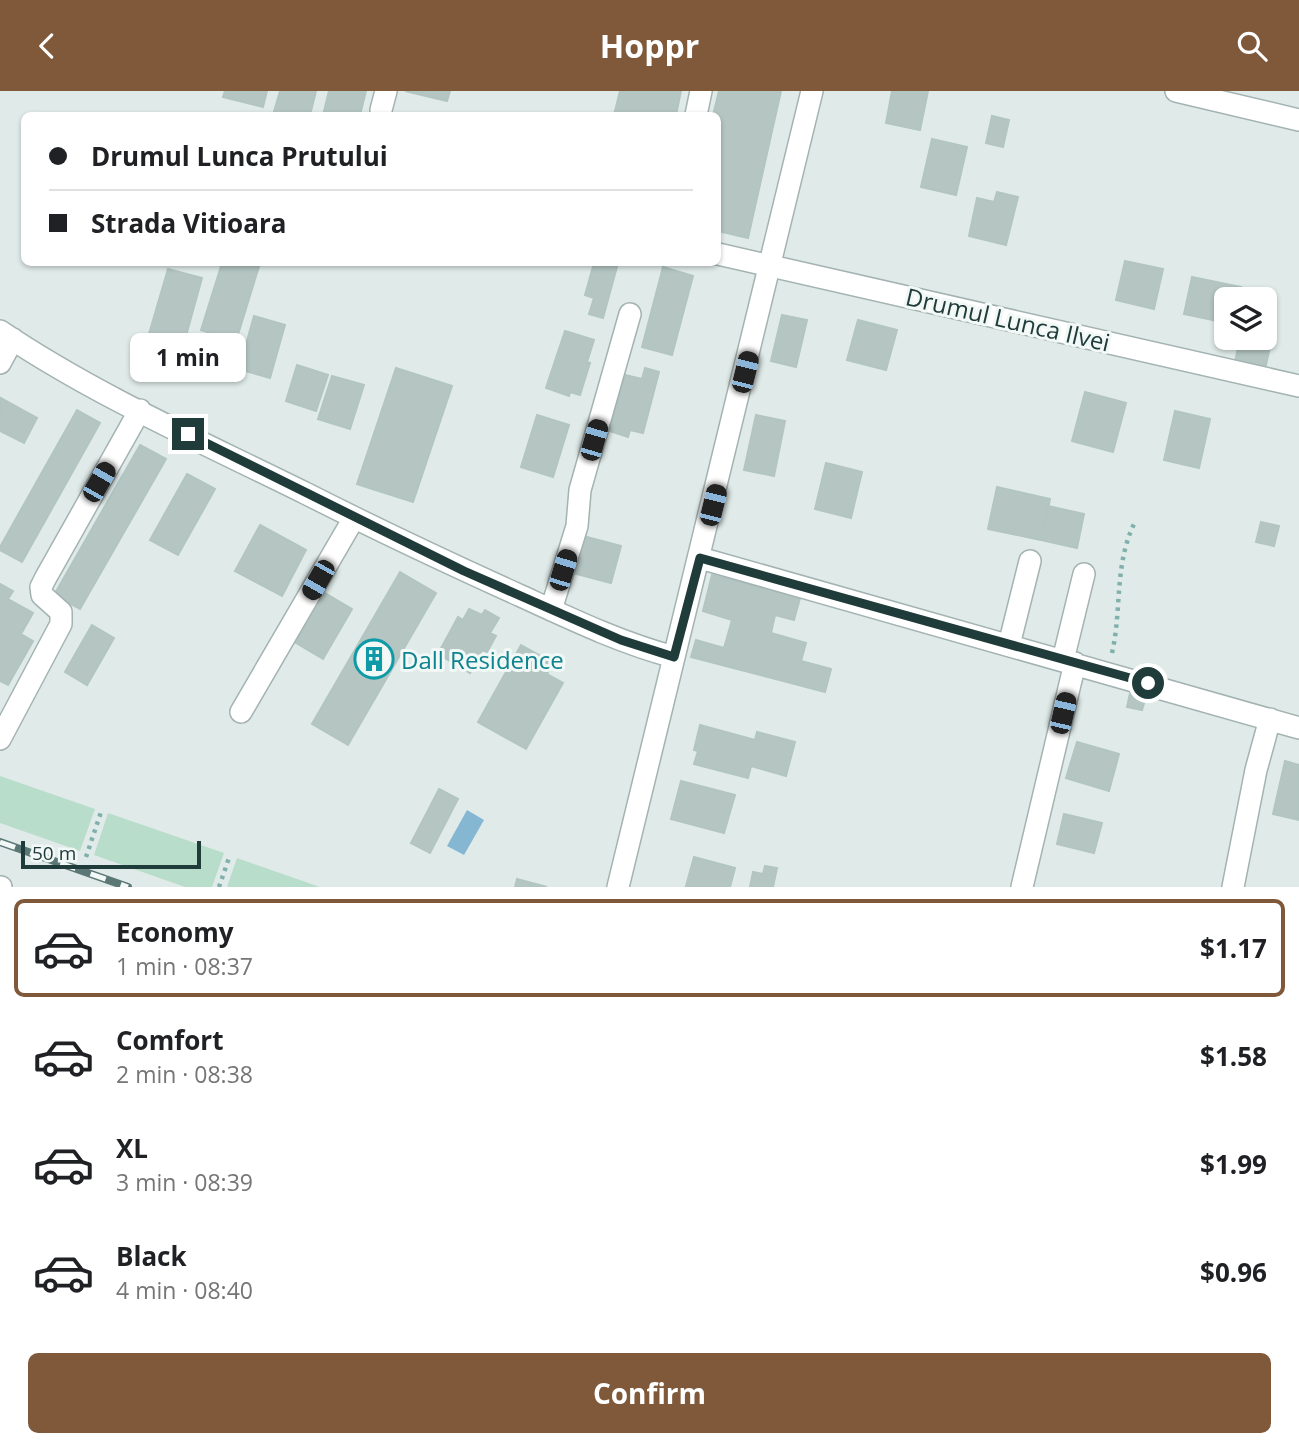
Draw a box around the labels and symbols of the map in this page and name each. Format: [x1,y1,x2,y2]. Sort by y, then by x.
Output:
street label: Drumul Lunca Ilvei [903,279,1113,359]
callout: 1 min [130,333,246,381]
car [730,349,761,395]
car [579,417,610,463]
route end [172,418,204,450]
car [80,459,119,505]
car [698,482,729,528]
car [547,547,580,593]
car [299,557,338,603]
building icon: Dall Residence [353,638,395,680]
place label: Dall Residence [401,643,564,676]
route start [1132,667,1164,699]
car [1049,690,1078,736]
scale bar [21,838,201,870]

